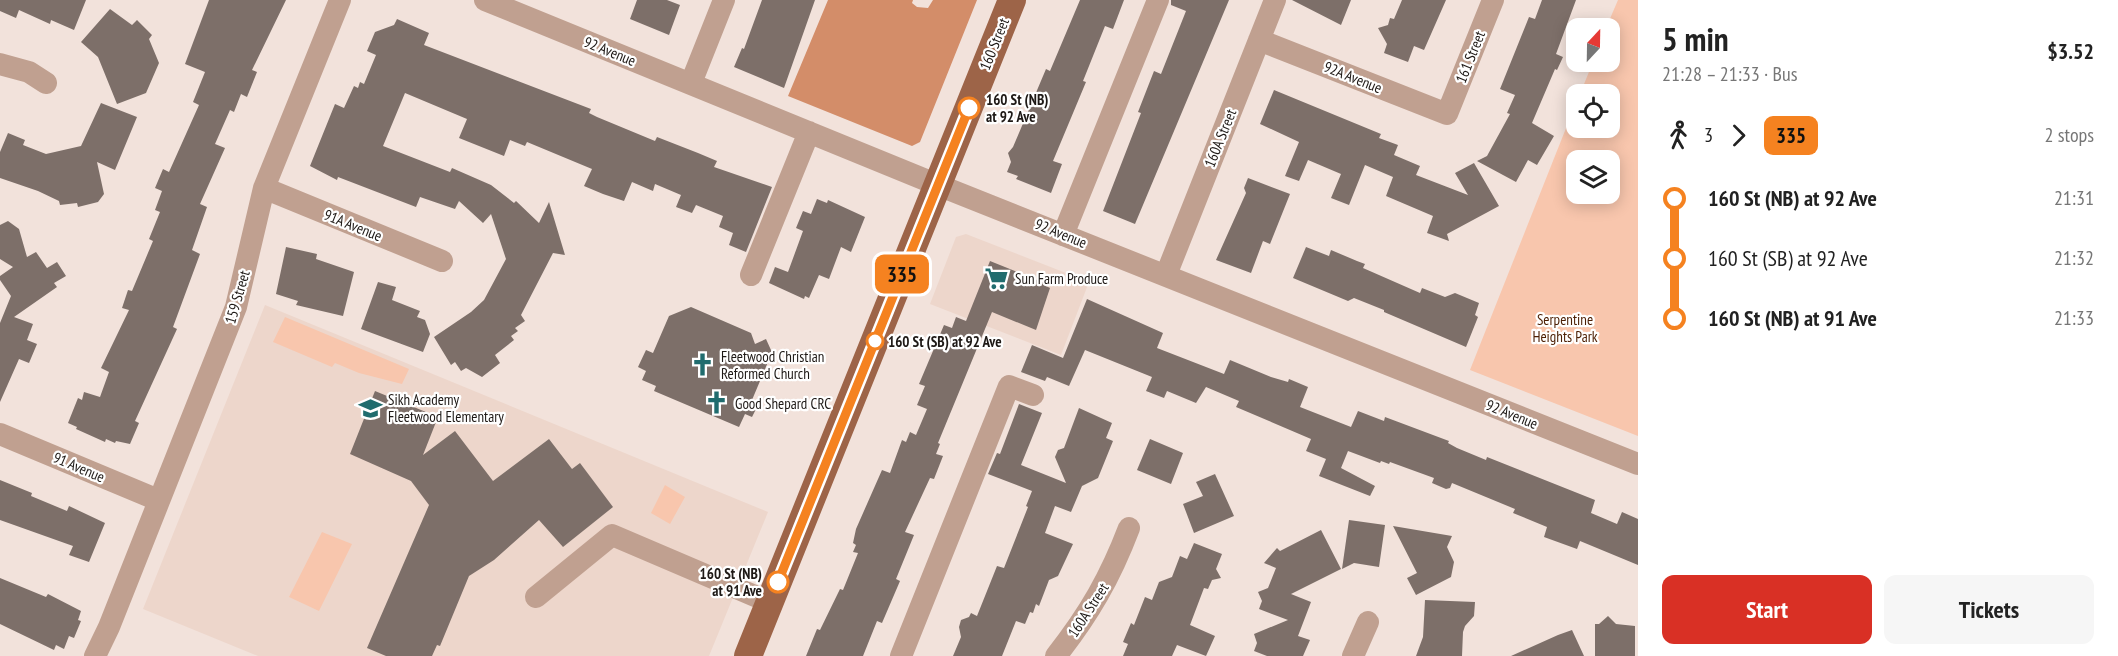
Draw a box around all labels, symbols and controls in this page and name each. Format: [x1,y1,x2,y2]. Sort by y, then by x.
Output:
street label: 160 Street [975,15,1013,73]
text: 5 min [1662,17,1729,60]
north arrow [1566,18,1620,72]
map controls [1566,18,1620,204]
street label: 161 Street [1451,28,1489,86]
street label: 92 Avenue [581,32,639,70]
text: $3.52 [2047,37,2094,65]
street label: 92A Avenue [1321,57,1385,97]
text: 21:28 – 21:33 · Bus [1662,61,1797,87]
button: locate [1566,84,1620,138]
place label: 160 St (NB) at 92 Ave [986,90,1048,126]
marker: 160 St (NB) at 92 Ave [958,97,980,119]
street label: 160A Street [1200,106,1240,170]
icon: walk [1662,119,1695,152]
icon: forward [1722,119,1755,152]
text: 3 [1704,122,1713,148]
text: 335 [1776,122,1806,149]
text: 2 stops [2045,122,2094,148]
button: layers [1566,150,1620,204]
text: 160 St (NB) at 92 Ave [1708,184,1877,212]
text: 21:31 [2054,185,2094,211]
street label: 91A Avenue [321,205,385,245]
street label: 92 Avenue [1032,214,1090,252]
text: 160 St (SB) at 92 Ave [1708,244,1868,272]
text: 21:32 [2054,245,2094,271]
line badge: 335 [868,254,936,294]
text: 335 [887,261,917,288]
supermarket icon: Sun Farm Produce [984,265,1010,291]
street label: 159 Street [220,268,254,326]
place label: Sun Farm Produce [1015,269,1108,288]
text: 160 St (NB) at 91 Ave [1708,304,1877,332]
text: 21:33 [2054,305,2094,331]
park label: Serpentine Heights Park [1532,310,1598,346]
marker: 160 St (SB) at 92 Ave [866,332,884,350]
place label: 160 St (SB) at 92 Ave [888,332,1002,351]
place label: Fleetwood Christian Reformed Church [721,347,824,383]
church icon: Fleetwood Christian Reformed Church [690,352,716,378]
place label: Sikh Academy Fleetwood Elementary [388,390,504,426]
church icon: Good Shepard CRC [704,390,730,416]
place label: Good Shepard CRC [735,394,831,413]
school or university icon: Sikh Academy Fleetwood Elementary [357,395,383,421]
street label: 92 Avenue [1483,395,1541,433]
street label: 91 Avenue [50,448,108,486]
place label: 160 St (NB) at 91 Ave [700,564,762,600]
marker: 160 St (NB) at 91 Ave [767,571,789,593]
button: Start [1662,575,1872,644]
button: Tickets [1884,575,2094,644]
street label: 160A Street [1063,579,1113,641]

